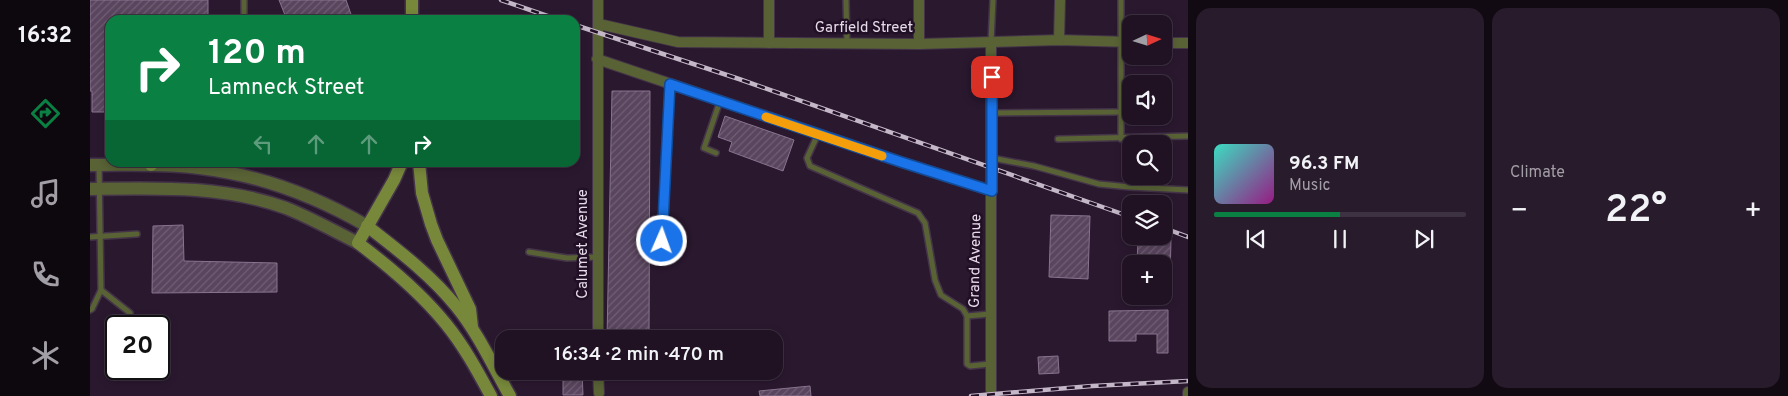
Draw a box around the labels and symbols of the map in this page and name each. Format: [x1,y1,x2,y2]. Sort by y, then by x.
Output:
north arrow [1122,15,1172,65]
street label: Garfield Street [815,19,913,38]
pin [971,56,1013,98]
street label: Calumet Avenue [574,189,593,299]
position arrow [635,214,687,266]
street label: Grand Avenue [966,214,986,308]
speed limit sign: 20 [105,315,170,380]

